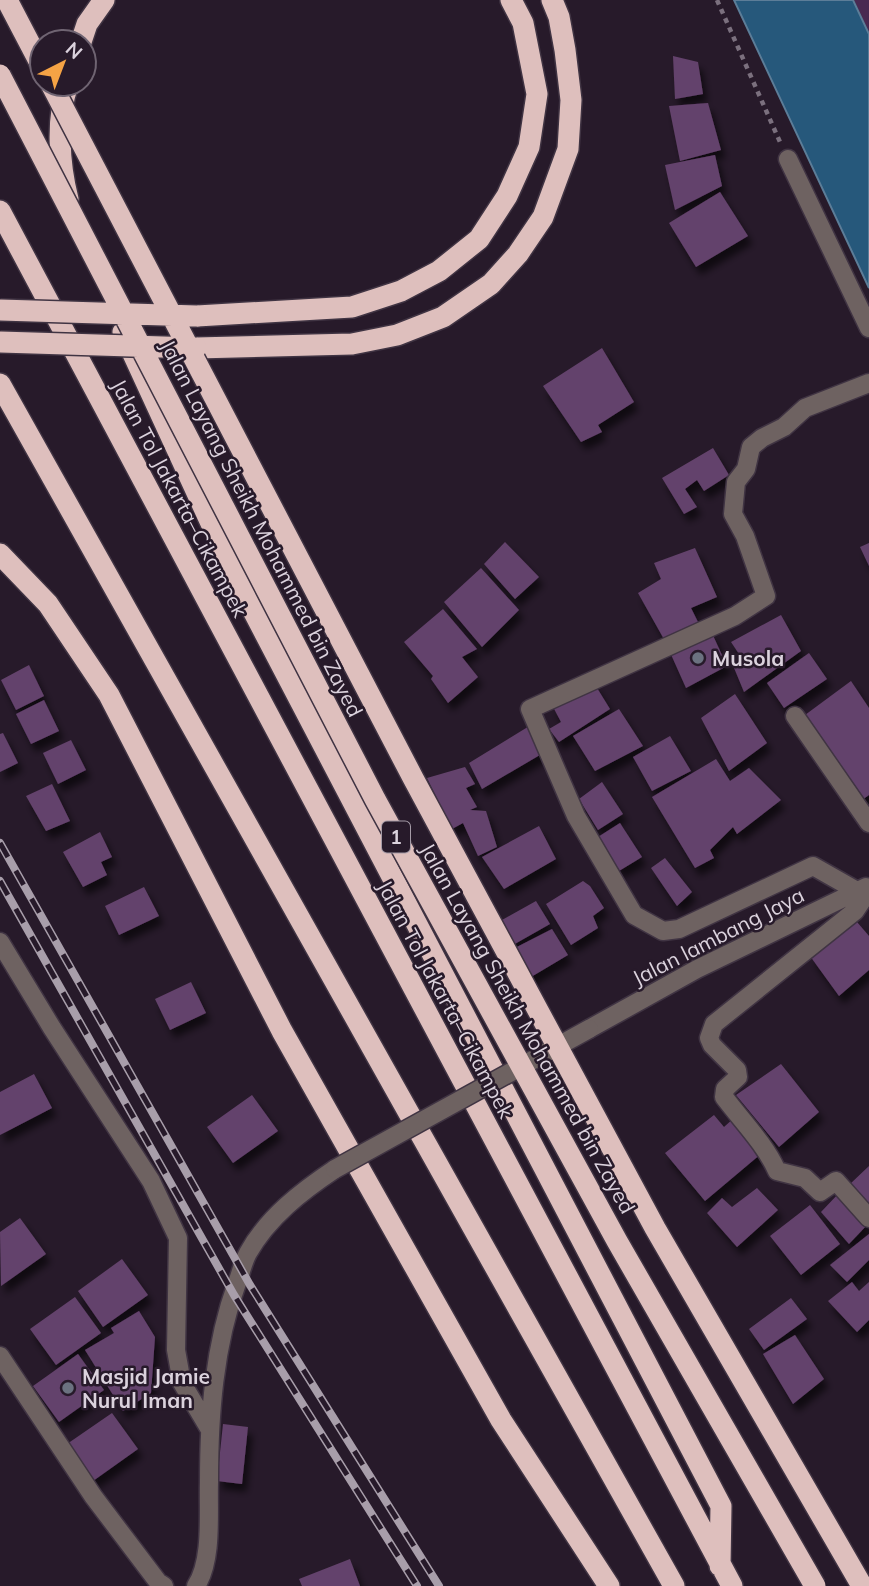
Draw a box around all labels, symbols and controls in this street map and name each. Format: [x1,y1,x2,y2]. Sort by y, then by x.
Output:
north arrow [28,28,98,98]
text: N [61,37,88,64]
street label: Jalan Layang Sheikh Mohammed bin Zayed [155,335,369,721]
street label: Jalan Tol Jakarta–Cikampek [106,374,254,622]
place label: Musola [712,645,784,671]
marker: Musola [690,650,706,666]
road number: 1 [382,822,410,852]
street label: Jalan Layang Sheikh Mohammed bin Zayed [415,838,641,1218]
street label: Jalan Tol Jakarta–Cikampek [372,875,520,1123]
street label: Jalan lambang Jaya [628,881,808,991]
place label: Masjid Jamie Nurul Iman [82,1363,210,1413]
marker: Masjid Jamie Nurul Iman [60,1380,76,1396]

